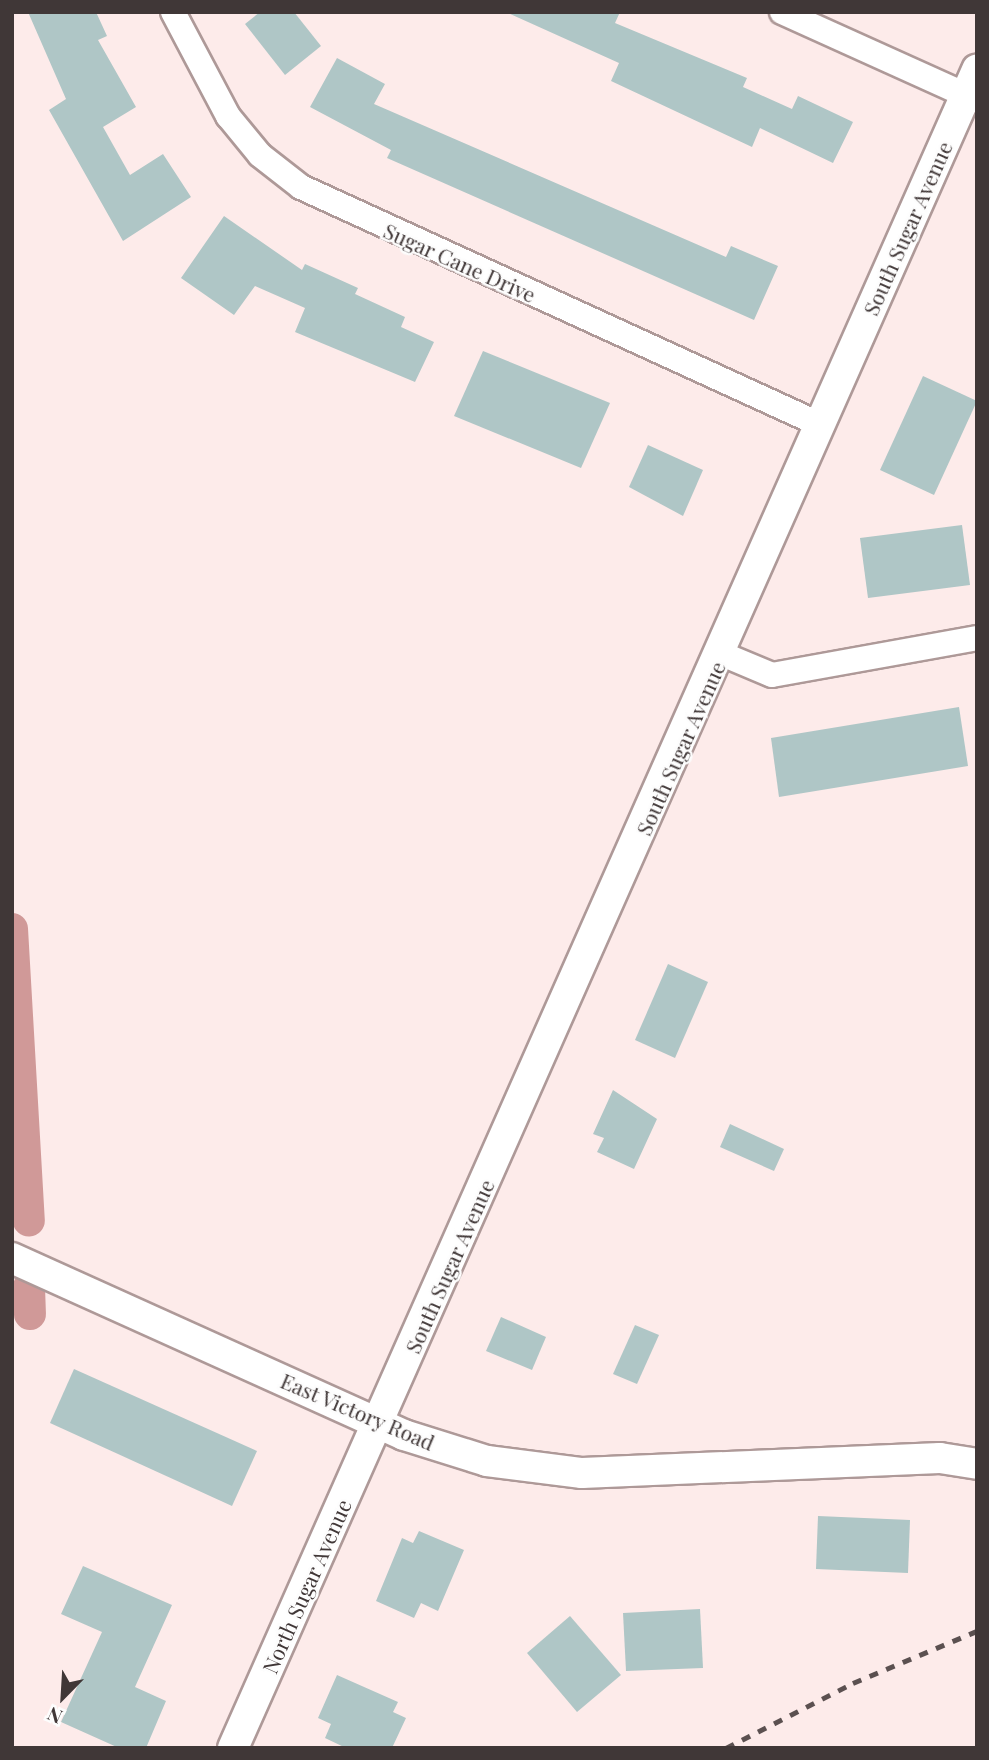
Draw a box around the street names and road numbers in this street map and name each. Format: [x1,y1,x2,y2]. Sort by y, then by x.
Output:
street label: South Sugar Avenue [857,137,957,319]
street label: Sugar Cane Drive [380,217,540,307]
street label: South Sugar Avenue [630,657,730,839]
street label: South Sugar Avenue [399,1175,499,1357]
street label: East Victory Road [277,1367,439,1455]
street label: North Sugar Avenue [256,1495,356,1677]

